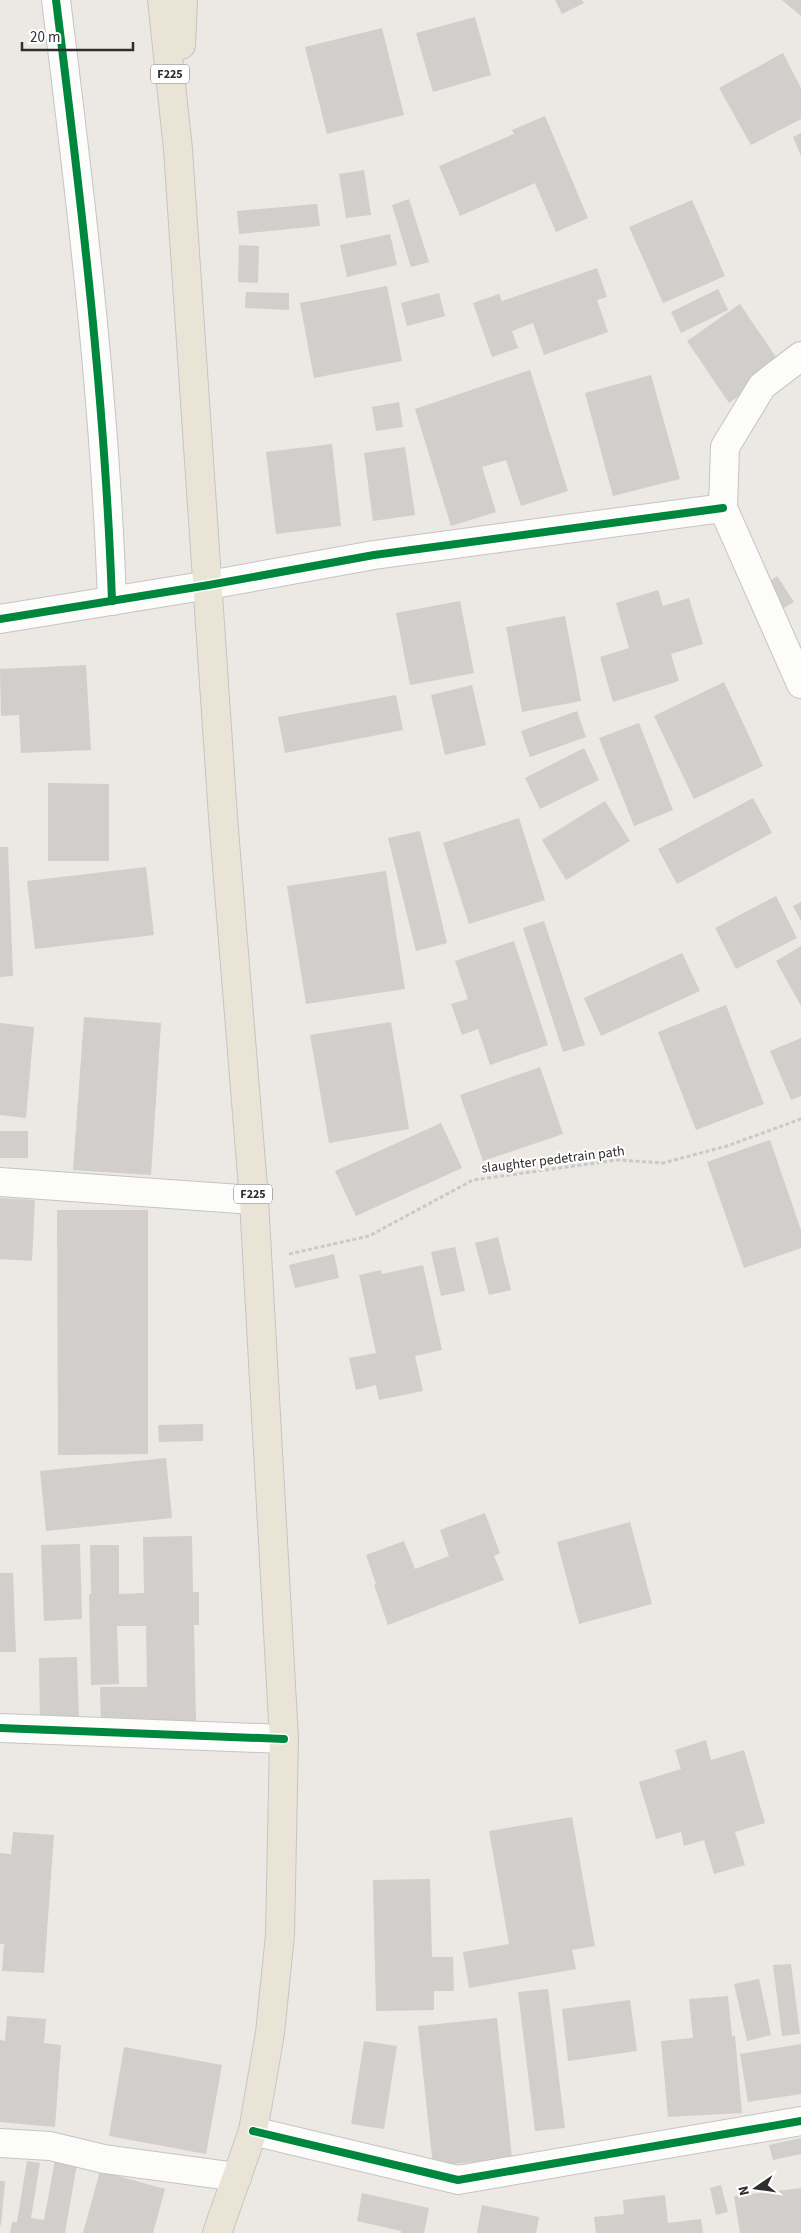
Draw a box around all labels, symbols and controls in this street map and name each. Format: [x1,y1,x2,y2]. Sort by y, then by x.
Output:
scale bar [22,20,134,52]
text: 20 m [30,27,60,48]
road number: F225 [151,64,189,84]
street label: slaughter pedetrain path [480,1141,626,1179]
road number: F225 [234,1184,272,1204]
north arrow [731,2163,781,2213]
text: N [734,2184,755,2197]

